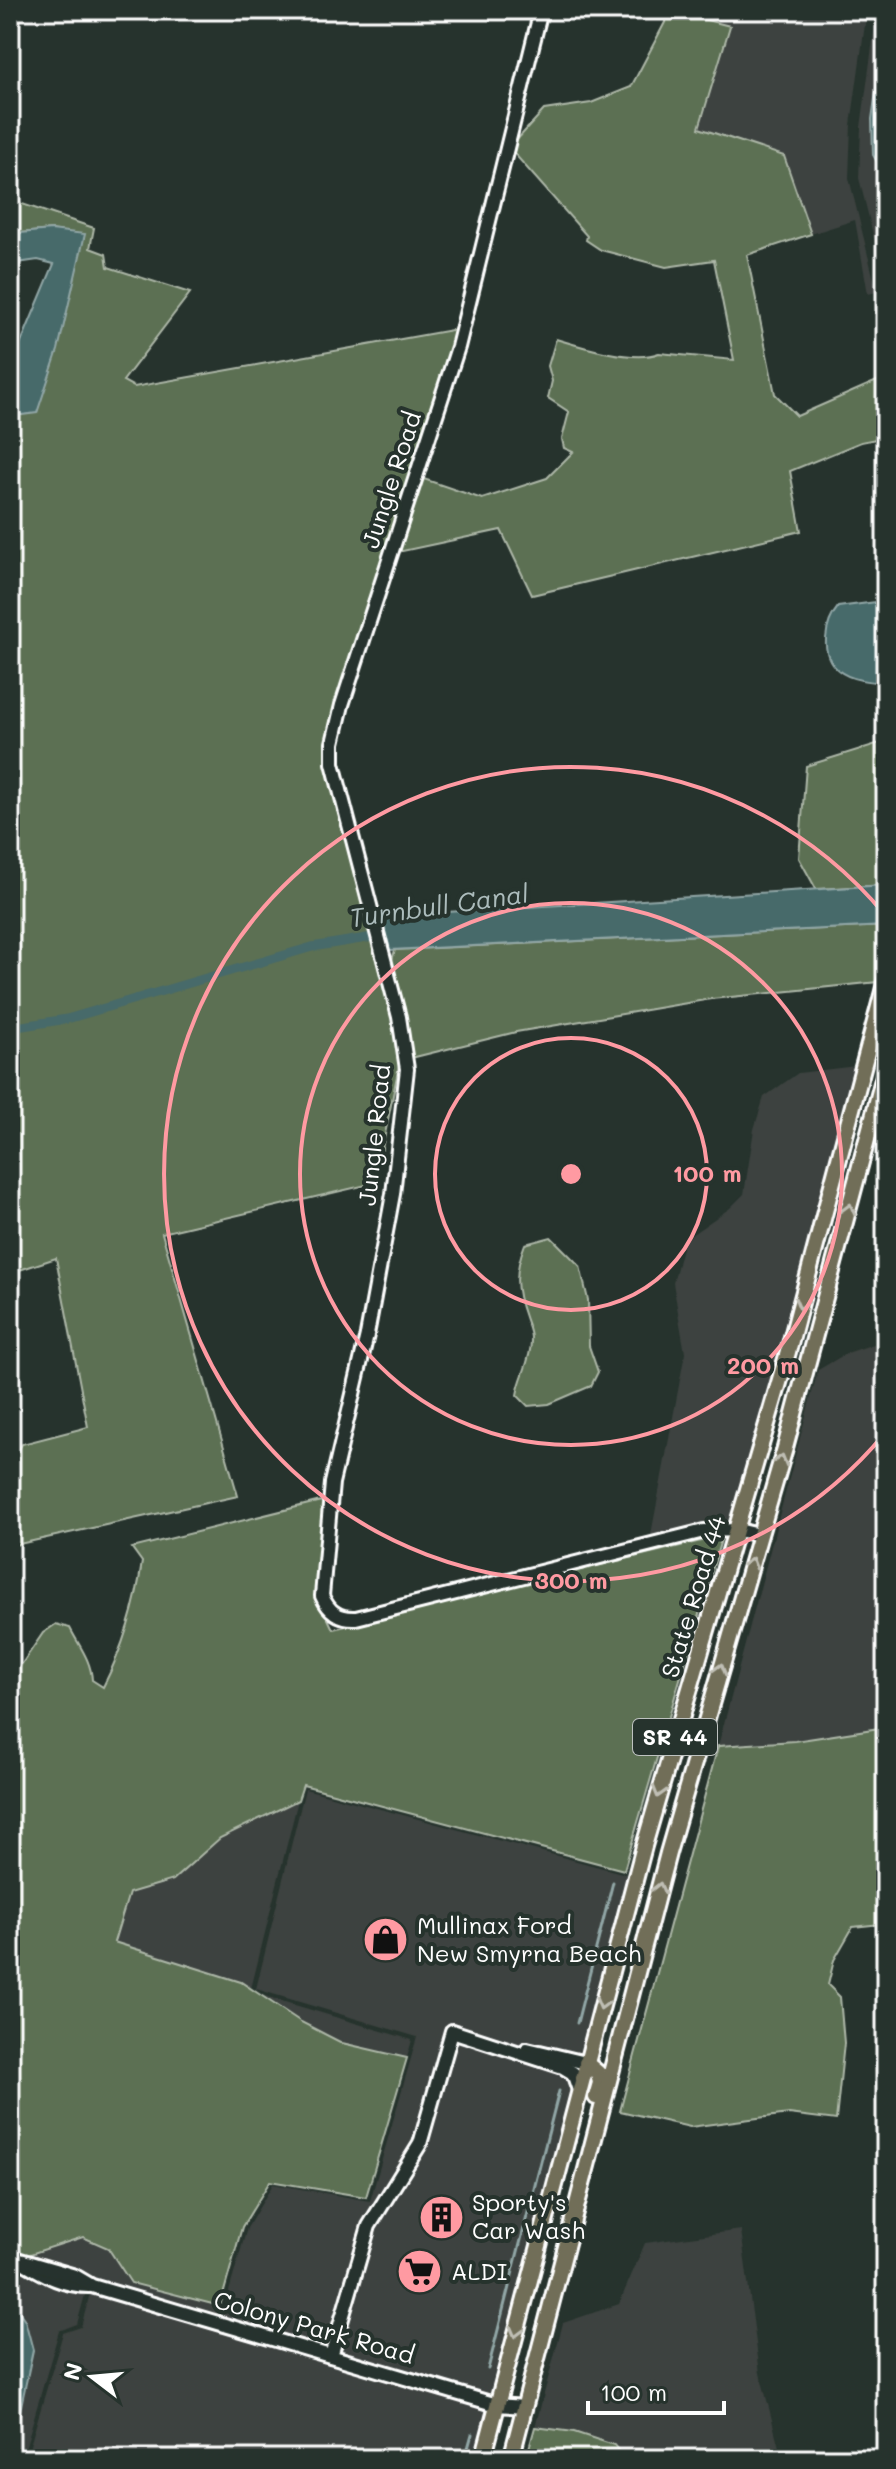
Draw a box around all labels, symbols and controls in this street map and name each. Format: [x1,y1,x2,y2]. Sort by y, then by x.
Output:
street label: Jungle Road [354,407,427,552]
water label: Turnbull Canal [347,876,531,934]
street label: Jungle Road [351,1063,396,1207]
text: 100 m [672,1157,742,1188]
centre of rings [557,1160,585,1188]
one-way arrow [839,1203,856,1217]
one-way arrow [793,1297,810,1311]
text: 200 m [727,1349,799,1380]
one-way arrow [772,1454,788,1468]
street label: State Road 44 [653,1512,732,1681]
one-way arrow [742,1556,758,1570]
text: 300 m [535,1564,607,1595]
one-way arrow [711,1662,727,1676]
road number: SR 44 [633,1719,717,1755]
one-way arrow [652,1785,668,1799]
one-way arrow [650,1882,667,1896]
place label: Mullinax Ford New Smyrna Beach [417,1909,641,1968]
shop icon: Mullinax Ford New Smyrna Beach [362,1916,410,1964]
one-way arrow [594,1997,611,2011]
place label: Sporty's Car Wash [472,2186,585,2245]
building icon: Sporty's Car Wash [417,2193,465,2241]
supermarket icon: ALDI [396,2248,444,2296]
place label: ALDI [451,2255,507,2286]
street label: Colony Park Road [211,2283,418,2370]
one-way arrow [508,2325,525,2339]
north arrow [52,2337,132,2417]
text: N [56,2359,89,2383]
scale bar [588,2365,724,2415]
text: 100 m [600,2376,667,2407]

